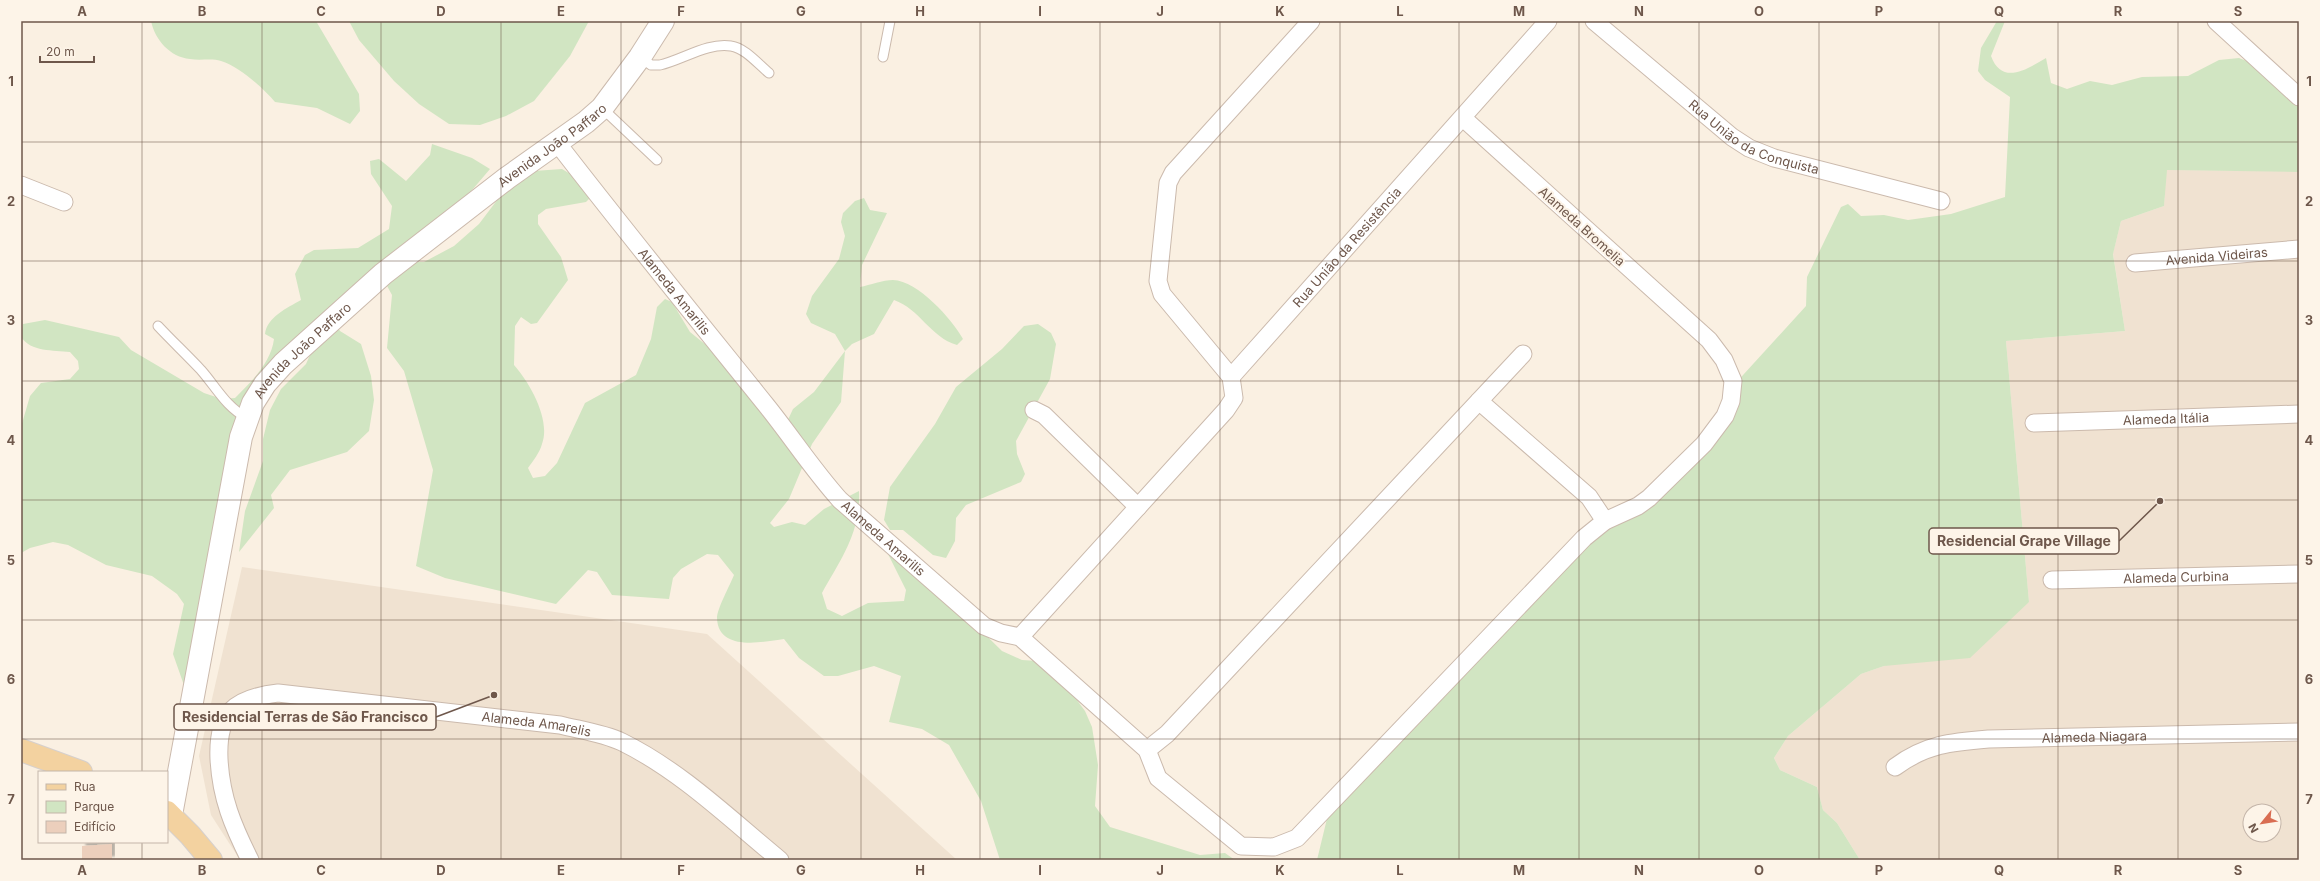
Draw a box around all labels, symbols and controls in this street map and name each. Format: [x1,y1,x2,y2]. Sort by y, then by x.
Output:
text: A [77,3,87,19]
text: B [198,3,207,19]
text: C [316,3,326,19]
text: D [436,3,446,19]
text: E [557,3,565,19]
text: F [677,3,685,19]
text: G [796,3,806,19]
text: H [915,3,925,19]
text: I [1038,3,1042,19]
text: J [1156,3,1164,19]
text: K [1275,3,1285,19]
text: L [1396,3,1404,19]
text: M [1513,3,1525,19]
text: N [1634,3,1644,19]
text: O [1754,3,1764,19]
text: P [1875,3,1883,19]
text: Q [1994,3,2004,19]
text: R [2114,3,2123,19]
text: S [2234,3,2242,19]
scale bar [40,38,94,64]
text: 20 m [46,44,75,59]
text: 1 [8,73,14,89]
text: 1 [2306,73,2312,89]
street label: Rua União da Conquista [1685,96,1821,177]
street label: Avenida João Paffaro [494,100,610,190]
street label: Alameda Bromelia [1535,183,1629,269]
street label: Rua União da Resistência [1289,184,1404,310]
text: 2 [7,193,15,209]
text: 2 [2305,193,2313,209]
street label: Avenida Videiras [2165,244,2269,268]
street label: Alameda Amarilis [635,245,714,338]
street label: Avenida João Paffaro [250,299,354,401]
text: 3 [7,312,15,328]
text: 3 [2305,312,2313,328]
street label: Alameda Itália [2123,409,2209,428]
text: 4 [7,432,16,448]
text: 4 [2305,432,2314,448]
street label: Alameda Amarilis [838,497,929,579]
callout: Residencial Grape Village [1929,528,2119,554]
text: Residencial Grape Village [1937,532,2111,549]
text: 5 [7,552,15,568]
text: 5 [2305,552,2313,568]
street label: Alameda Curbina [2123,568,2229,586]
text: 6 [7,671,15,687]
text: 6 [2305,671,2313,687]
callout: Residencial Terras de São Francisco [174,704,436,730]
text: Residencial Terras de São Francisco [182,708,428,725]
street label: Alameda Amarelis [481,708,593,740]
street label: Alameda Niagara [2042,727,2147,746]
legend [38,771,168,843]
text: Rua [74,779,96,794]
text: 7 [7,791,15,807]
text: 7 [2305,791,2313,807]
text: Parque [74,799,114,814]
north arrow [2242,803,2282,843]
text: Edifício [74,819,116,834]
text: N [2245,821,2261,835]
text: A [77,862,87,878]
text: B [198,862,207,878]
text: C [316,862,326,878]
text: D [436,862,446,878]
text: E [557,862,565,878]
text: F [677,862,685,878]
text: G [796,862,806,878]
text: H [915,862,925,878]
text: I [1038,862,1042,878]
text: J [1156,862,1164,878]
text: K [1275,862,1285,878]
text: L [1396,862,1404,878]
text: M [1513,862,1525,878]
text: N [1634,862,1644,878]
text: O [1754,862,1764,878]
text: P [1875,862,1883,878]
text: Q [1994,862,2004,878]
text: R [2114,862,2123,878]
text: S [2234,862,2242,878]

